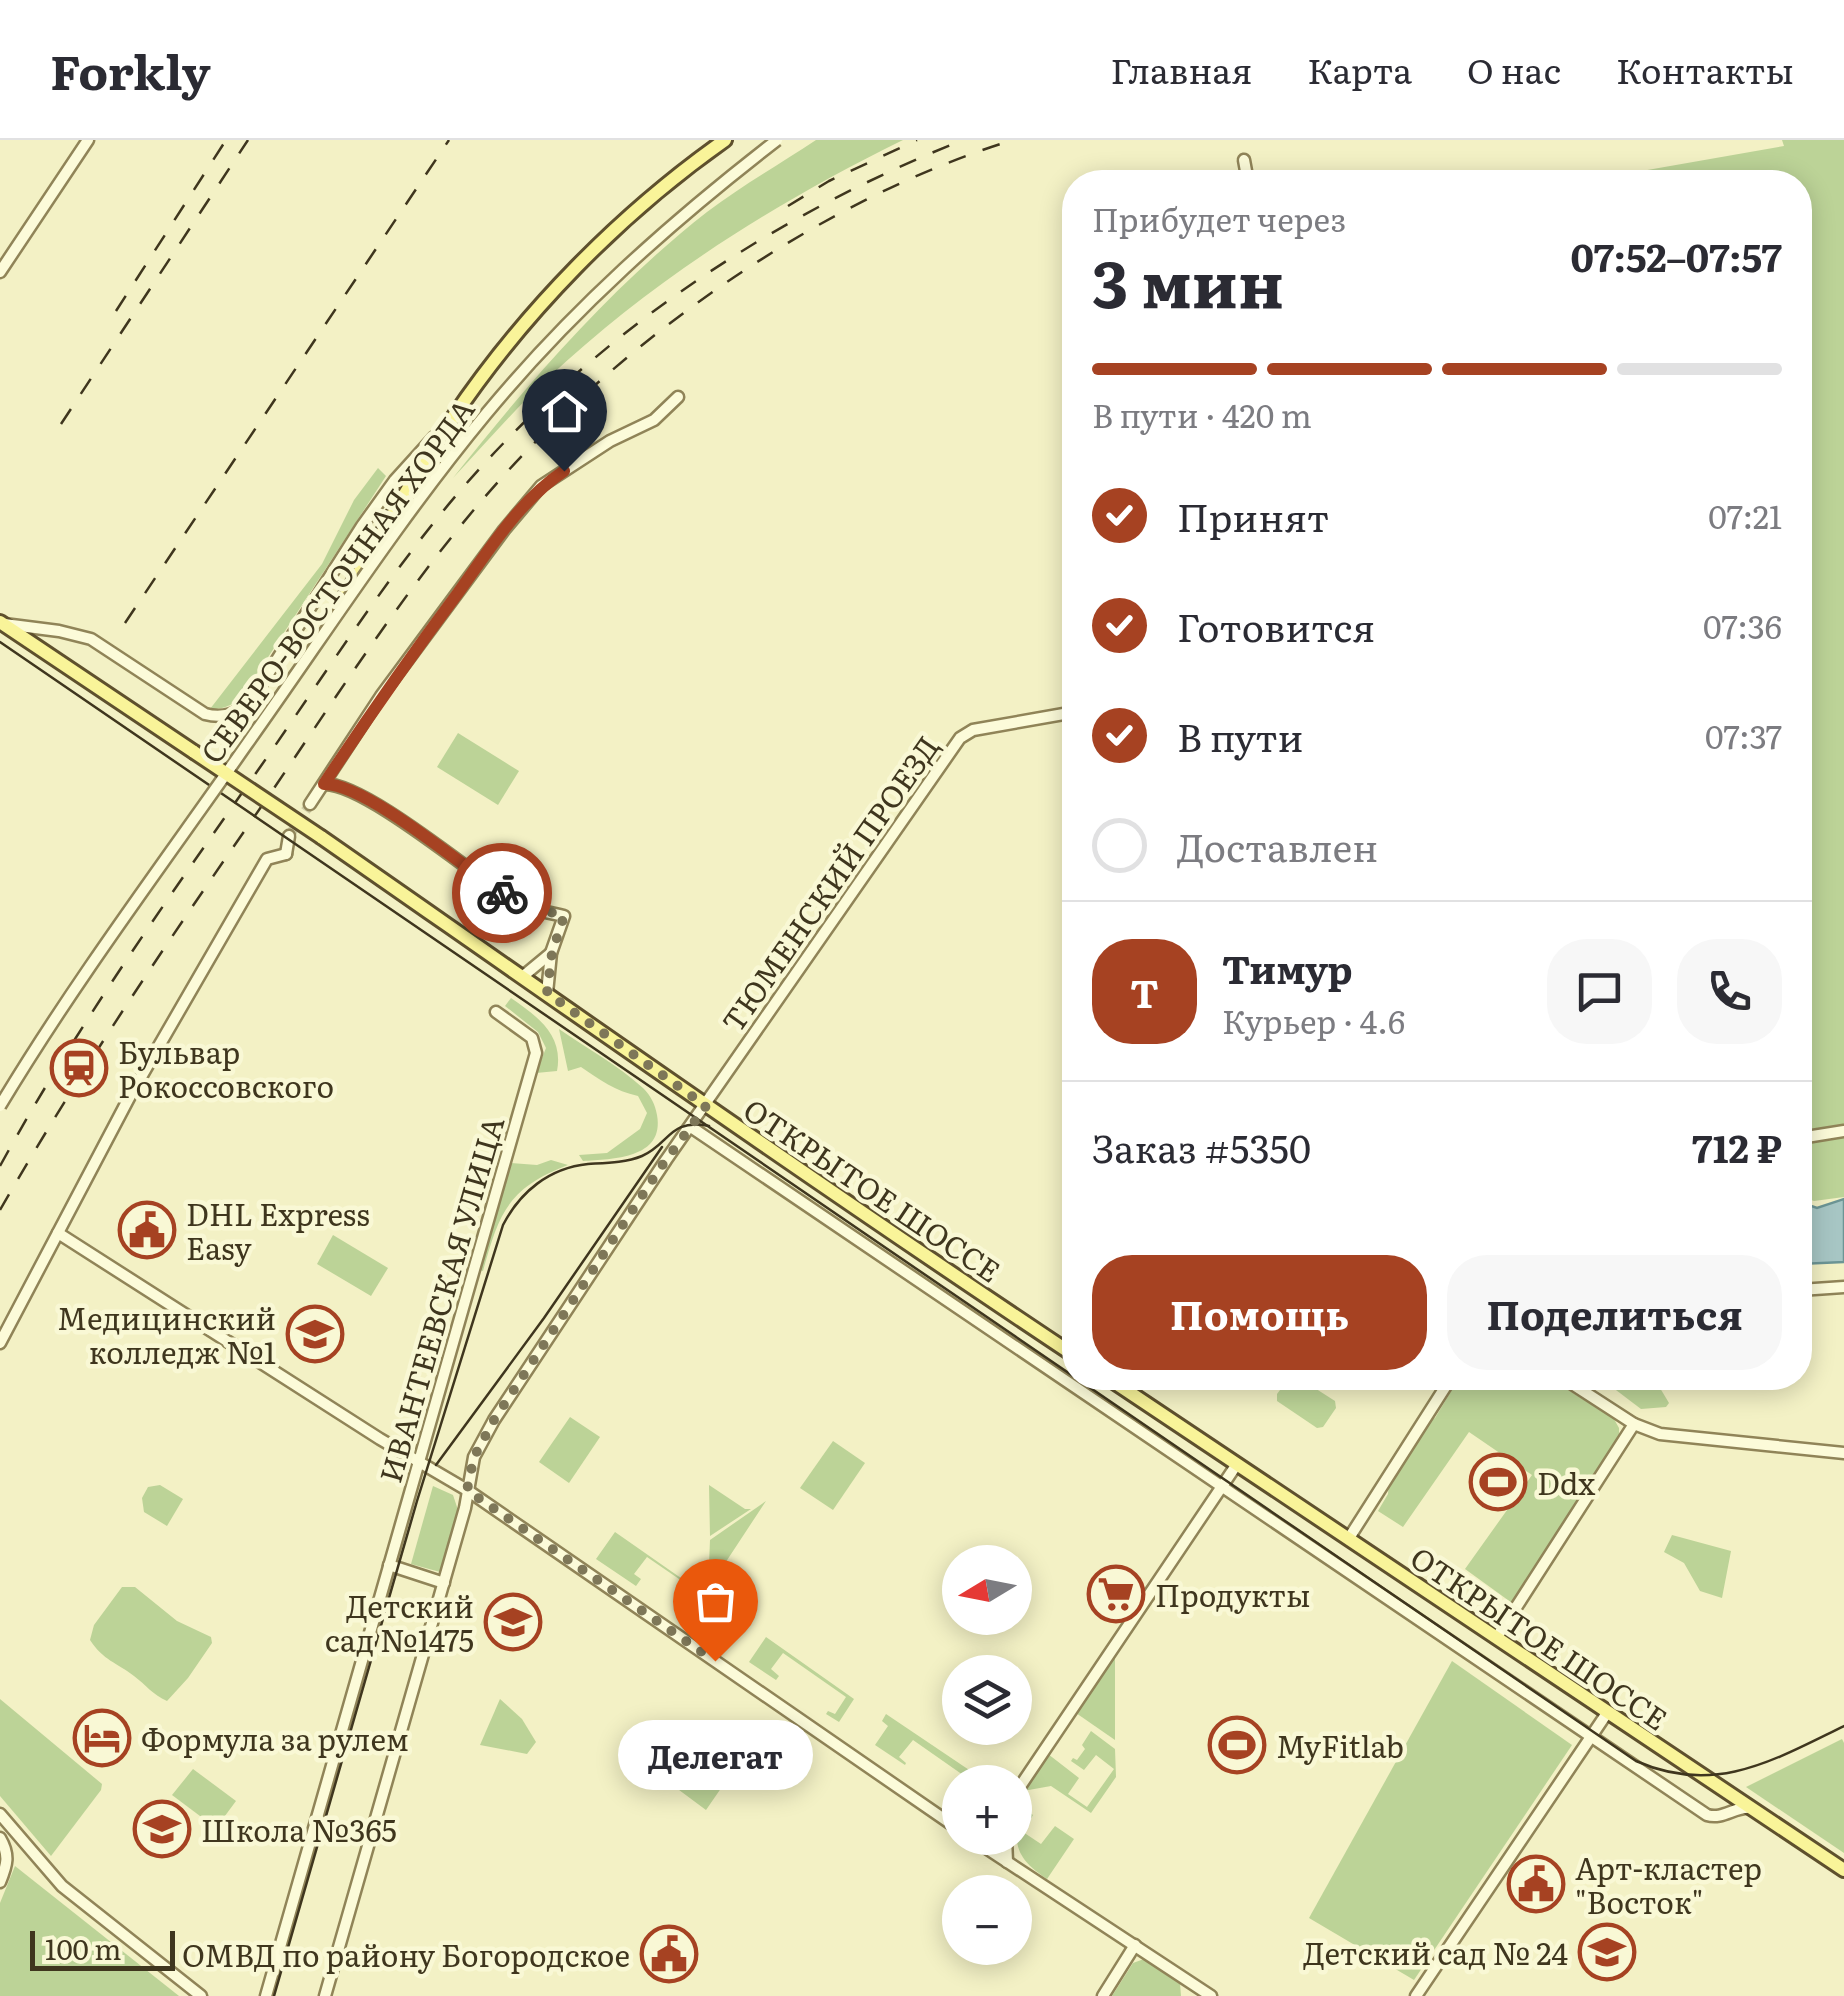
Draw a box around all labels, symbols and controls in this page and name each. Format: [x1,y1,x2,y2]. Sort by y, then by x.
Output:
text: Forkly [50,34,211,105]
text: Главная [1111,43,1252,95]
text: Карта [1307,43,1412,95]
text: О нас [1467,43,1561,95]
text: Контакты [1616,43,1794,95]
text: Прибудет через [1092,194,1346,242]
text: 07:52–07:57 [1570,227,1782,284]
text: 3 мин [1092,231,1284,328]
pin [522,369,607,472]
icon: home [537,384,592,439]
street label: СЕВЕРО-ВОСТОЧНАЯ ХОРДА [189,389,483,771]
text: В пути · 420 m [1092,390,1312,438]
text: Принят [1177,487,1329,544]
icon: check [1092,488,1147,543]
text: 07:21 [1708,491,1782,539]
text: Готовится [1177,597,1375,654]
icon: check [1092,598,1147,653]
text: 07:36 [1703,601,1782,649]
text: В пути [1177,707,1304,764]
icon: check [1092,708,1147,763]
text: 07:37 [1705,711,1782,759]
street label: ТЮМЕНСКИЙ ПРОЕЗД [710,726,948,1040]
text: Доставлен [1177,817,1378,874]
courier [452,843,552,943]
icon: bike [475,866,530,921]
text: Тимур [1222,939,1353,996]
button: chat [1547,939,1652,1044]
button: phone [1677,939,1782,1044]
text: Т [1130,963,1159,1020]
text: Курьер · 4.6 [1222,996,1405,1044]
place label: Бульвар Рокоссовского [118,1029,334,1107]
station icon: Бульвар Рокоссовского [49,1038,109,1098]
street label: ОТКРЫТОЕ ШОССЕ [736,1087,1010,1291]
street label: ИВАНТЕЕВСКАЯ УЛИЦА [367,1111,513,1487]
text: Заказ #5350 [1092,1118,1311,1175]
text: 712 ₽ [1692,1118,1782,1175]
place label: DHL Express Easy [186,1191,370,1269]
public building icon: DHL Express Easy [117,1200,177,1260]
button: Помощь [1092,1255,1427,1370]
button: Поделиться [1447,1255,1782,1370]
place label: Медицинский колледж №1 [57,1295,276,1373]
school or university icon: Медицинский колледж №1 [285,1304,345,1364]
sports icon: Ddx [1468,1452,1528,1512]
place label: Ddx [1537,1460,1595,1504]
street label: ОТКРЫТОЕ ШОССЕ [1403,1535,1677,1739]
north arrow [942,1545,1032,1635]
map controls [942,1545,1032,1965]
pin [673,1559,758,1662]
supermarket icon: Продукты [1086,1564,1146,1624]
place label: Продукты [1155,1572,1311,1616]
icon: bag [688,1574,743,1629]
place label: Детский сад №1475 [325,1583,474,1661]
school or university icon: Детский сад №1475 [483,1592,543,1652]
button: layers [942,1655,1032,1745]
hotel icon: Формула за рулем [72,1708,132,1768]
sports icon: MyFitlab [1207,1715,1267,1775]
place label: Формула за рулем [141,1716,409,1760]
callout: Делегат [618,1721,812,1791]
place label: MyFitlab [1276,1723,1404,1767]
text: Делегат [648,1731,783,1779]
button: + [942,1765,1032,1855]
school or university icon: Школа №365 [132,1799,192,1859]
place label: Школа №365 [201,1807,397,1851]
place label: Арт-кластер "Восток" [1575,1845,1762,1923]
public building icon: Арт-кластер "Восток" [1506,1854,1566,1914]
button: − [942,1875,1032,1965]
school or university icon: Детский сад № 24 [1577,1922,1637,1982]
public building icon: ОМВД по району Богородское [639,1924,699,1984]
scale bar [30,1926,175,1970]
text: 100 m [45,1927,122,1969]
place label: Детский сад № 24 [1303,1930,1568,1974]
place label: ОМВД по району Богородское [182,1932,630,1976]

